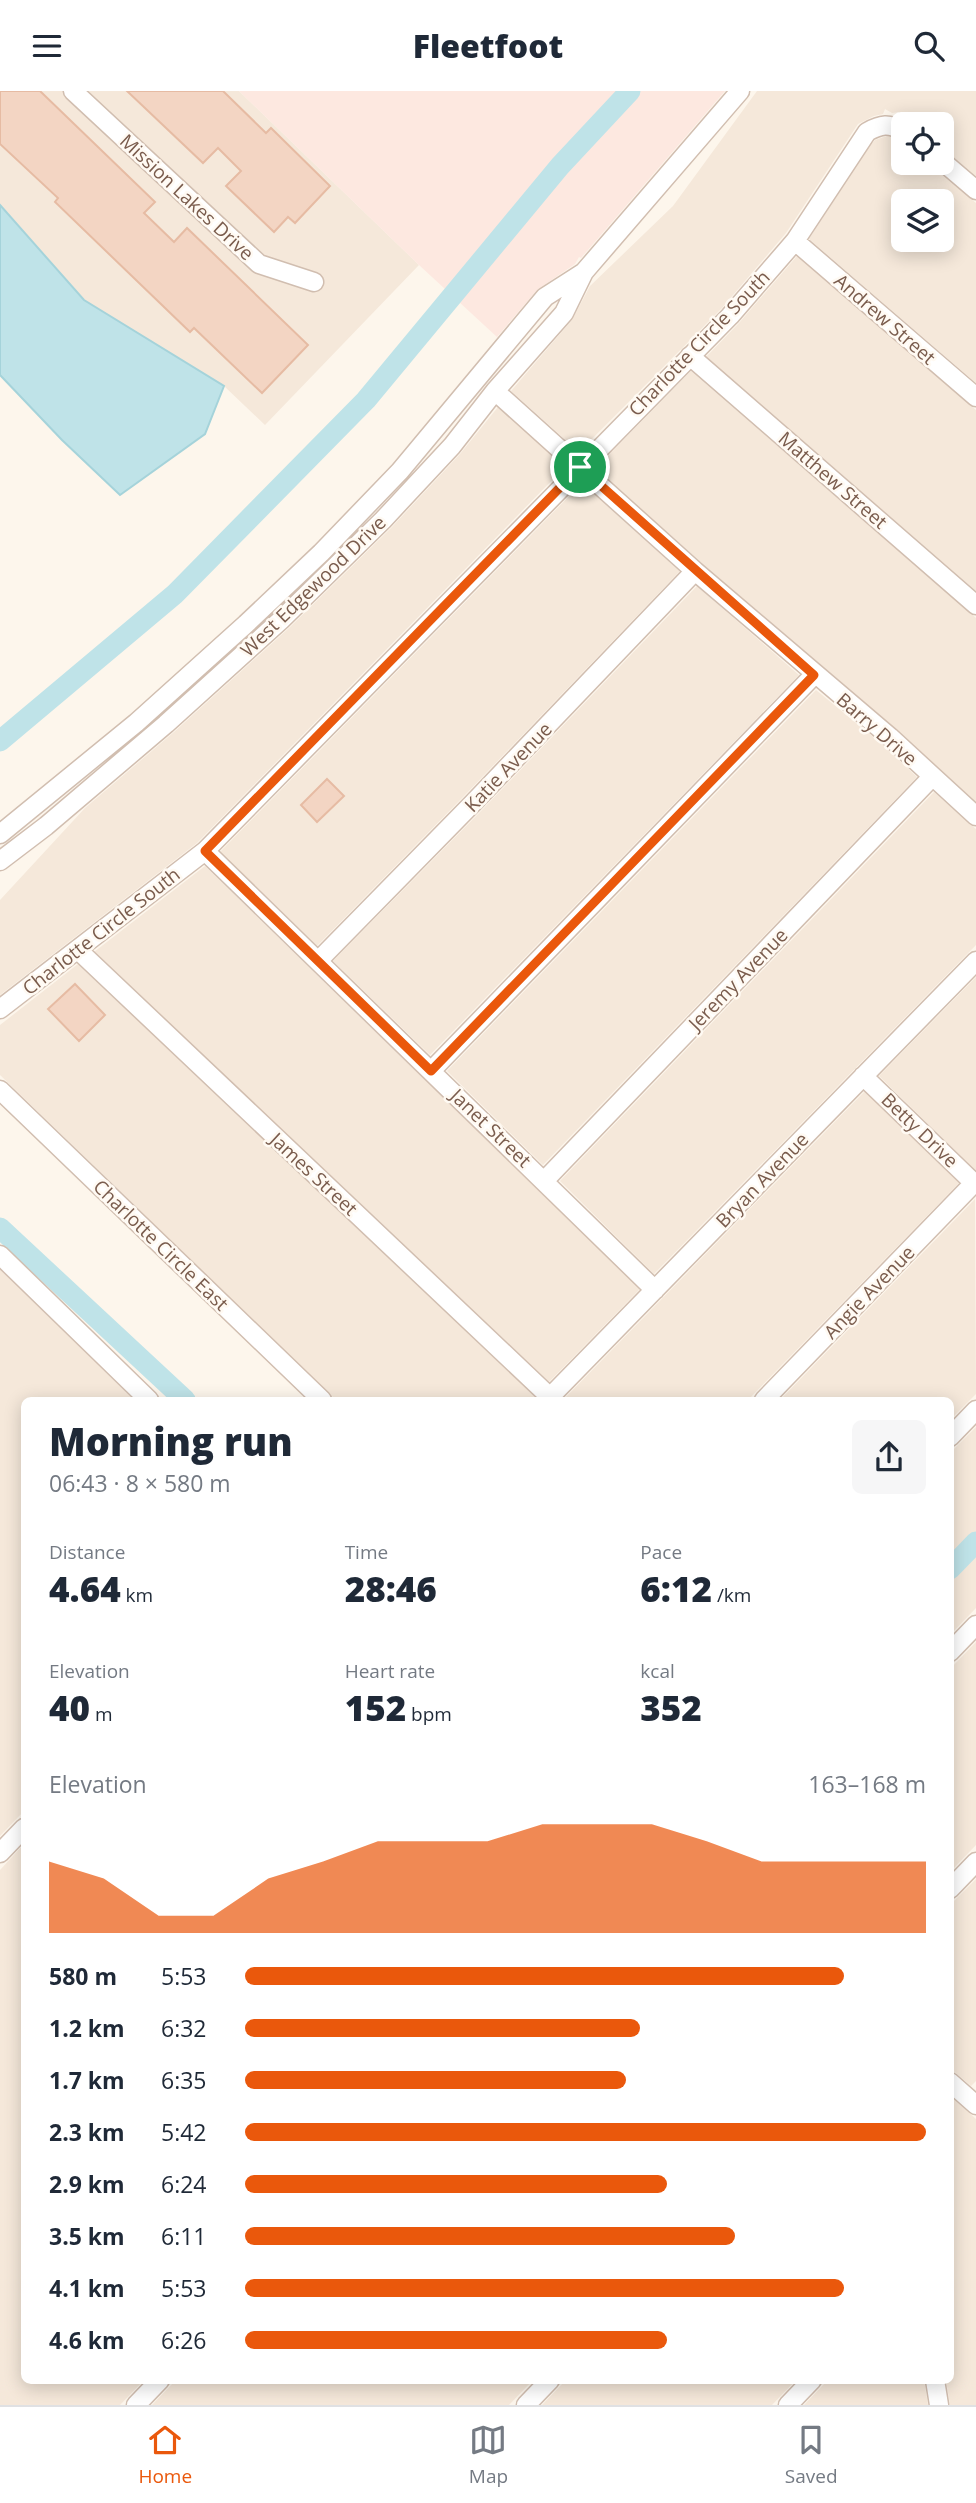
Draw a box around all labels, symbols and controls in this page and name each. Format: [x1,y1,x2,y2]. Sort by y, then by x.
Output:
text: Fleetfoot [413,24,563,67]
icon: menu [28,27,66,65]
icon: search [910,27,948,65]
map controls [891,112,954,252]
button: locate [891,112,954,175]
street label: Mission Lakes Drive [114,128,260,266]
button: layers [891,189,954,252]
street label: Charlotte Circle South [623,264,775,422]
street label: Andrew Street [829,268,941,370]
street label: Matthew Street [773,425,893,535]
pin [550,437,610,497]
icon: arrive [561,448,599,486]
street label: West Edgewood Drive [235,510,391,662]
street label: Barry Drive [831,687,923,771]
street label: Katie Avenue [459,716,557,818]
street label: Charlotte Circle South [17,861,185,1001]
street label: Jeremy Avenue [681,922,793,1037]
street label: Janet Street [444,1082,537,1173]
street label: Betty Drive [876,1087,964,1173]
street label: James Street [263,1125,364,1222]
street label: Bryan Avenue [710,1127,814,1233]
street label: Charlotte Circle East [88,1174,234,1316]
street label: Angie Avenue [818,1240,920,1344]
text: Morning run [49,1415,293,1467]
button: share [852,1420,926,1494]
text: 06:43 · 8 × 580 m [49,1467,231,1499]
text: Distance [49,1539,125,1565]
text: Time [345,1539,388,1565]
text: Pace [640,1539,682,1565]
text: 4.64 [49,1565,121,1612]
text: 28:46 [345,1565,437,1612]
text: 6:12 [640,1565,712,1612]
text: km [121,1582,153,1608]
text: /km [712,1582,751,1608]
text: Elevation [49,1658,130,1684]
text: Heart rate [345,1658,435,1684]
text: kcal [640,1658,675,1684]
text: 40 [49,1684,90,1731]
text: 152 [345,1684,406,1731]
text: 352 [640,1684,702,1731]
text: m [90,1701,113,1727]
text: bpm [406,1701,452,1727]
text: Elevation [49,1768,147,1800]
text: 163–168 m [808,1768,926,1800]
text: 580 m [49,1960,117,1992]
text: 5:53 [161,1960,207,1992]
text: 1.2 km [49,2012,125,2044]
text: 6:32 [161,2012,207,2044]
text: 1.7 km [49,2064,125,2096]
text: 6:35 [161,2064,207,2096]
text: 2.3 km [49,2116,125,2148]
text: 5:42 [161,2116,207,2148]
text: 2.9 km [49,2168,125,2200]
text: 6:24 [161,2168,207,2200]
text: 3.5 km [49,2220,125,2252]
text: 6:11 [161,2220,207,2252]
text: 4.1 km [49,2272,125,2304]
text: 5:53 [161,2272,207,2304]
text: 4.6 km [49,2324,125,2356]
text: 6:26 [161,2324,207,2356]
tab: Home [138,2421,192,2489]
tab: Map [469,2421,508,2489]
tab: Saved [785,2421,838,2489]

